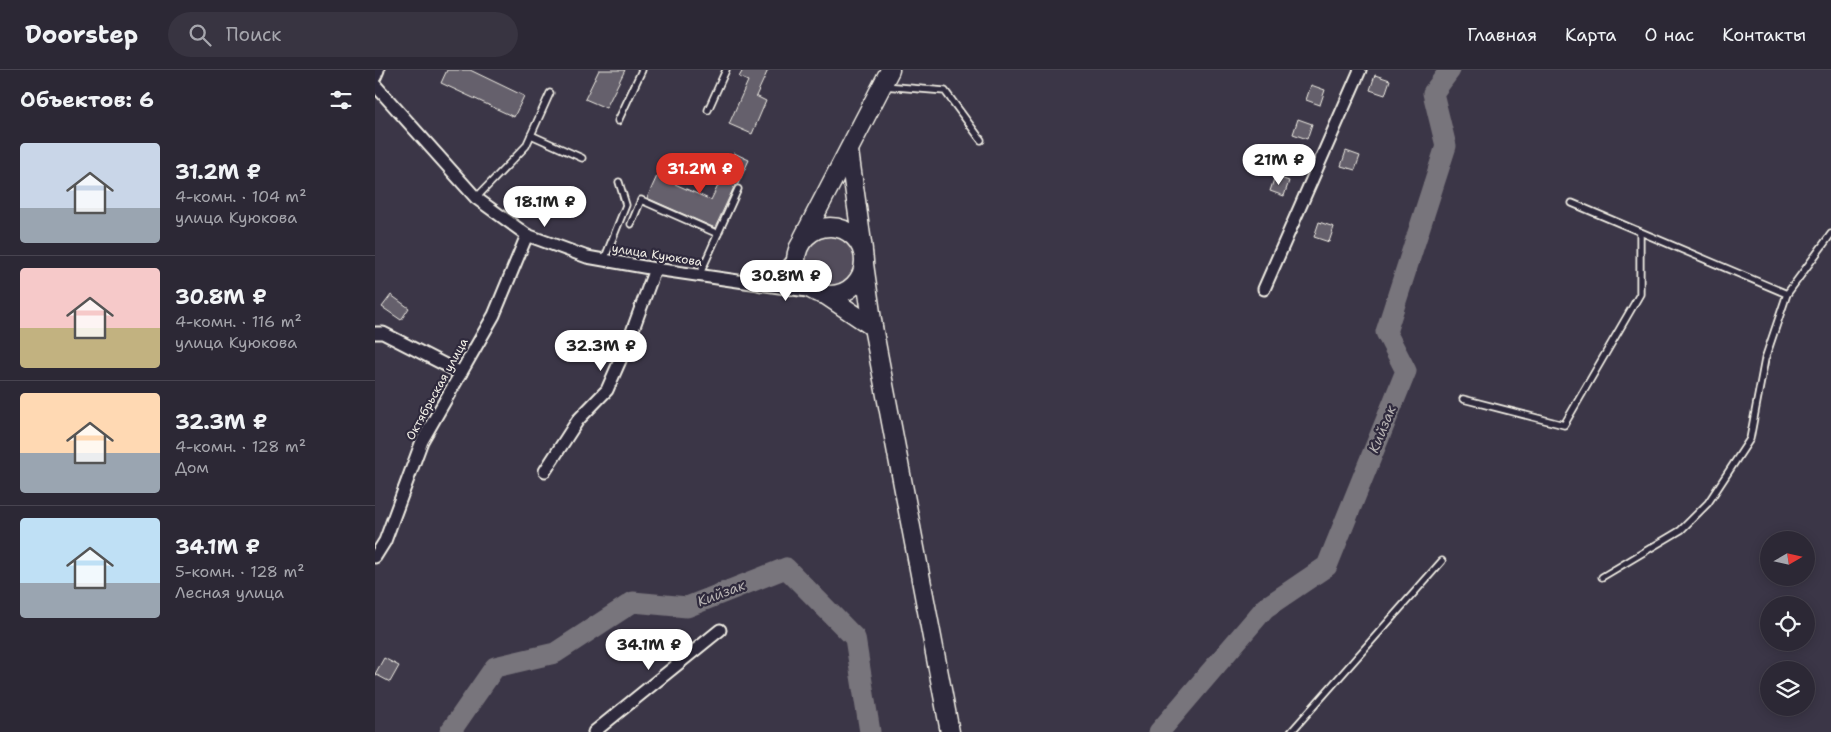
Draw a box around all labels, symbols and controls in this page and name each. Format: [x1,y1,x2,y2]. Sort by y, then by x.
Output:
search box [168,12,518,57]
text: Doorstep [25,19,138,51]
icon: search [186,21,214,49]
text: Поиск [226,22,281,47]
text: Главная [1467,23,1537,47]
text: Карта [1565,23,1617,47]
text: О нас [1645,23,1694,47]
text: Контакты [1722,23,1806,47]
text: Объектов: 6 [20,86,154,114]
icon: filters [327,86,355,114]
pin: 21M ₽ [1244,144,1314,186]
text: 21M ₽ [1254,149,1304,170]
pin: 31.2M ₽ [654,152,746,195]
text: 31.2M ₽ [175,158,261,186]
text: 31.2M ₽ [667,158,733,179]
icon: home [60,163,120,223]
text: 4-комн. · 104 m² [175,186,307,207]
pin: 18.1M ₽ [499,186,591,228]
text: 18.1M ₽ [514,191,576,212]
text: улица Куюкова [175,207,297,228]
street label: улица Куюкова [611,240,704,270]
pin: 30.8M ₽ [740,260,832,302]
text: 30.8M ₽ [751,265,821,286]
text: 30.8M ₽ [175,283,267,311]
icon: home [60,288,120,348]
text: 4-комн. · 116 m² [175,311,302,332]
pin: 32.3M ₽ [555,330,647,372]
text: улица Куюкова [175,332,297,353]
street label: Октябрьская улица [402,335,472,443]
text: 32.3M ₽ [566,335,636,356]
water label: Кийзак [1364,402,1400,455]
text: 32.3M ₽ [175,408,267,436]
icon: home [60,413,120,473]
text: 4-комн. · 128 m² [175,436,306,457]
text: Дом [175,457,209,478]
north arrow [1760,531,1815,586]
map controls [1760,531,1815,716]
text: 34.1M ₽ [175,533,260,561]
icon: home [60,538,120,598]
text: 5-комн. · 128 m² [175,561,305,582]
water label: Кийзак [695,575,748,610]
text: Лесная улица [175,582,284,603]
button: locate [1760,596,1815,651]
pin: 34.1M ₽ [603,628,695,671]
text: 34.1M ₽ [617,634,681,655]
button: layers [1760,661,1815,716]

